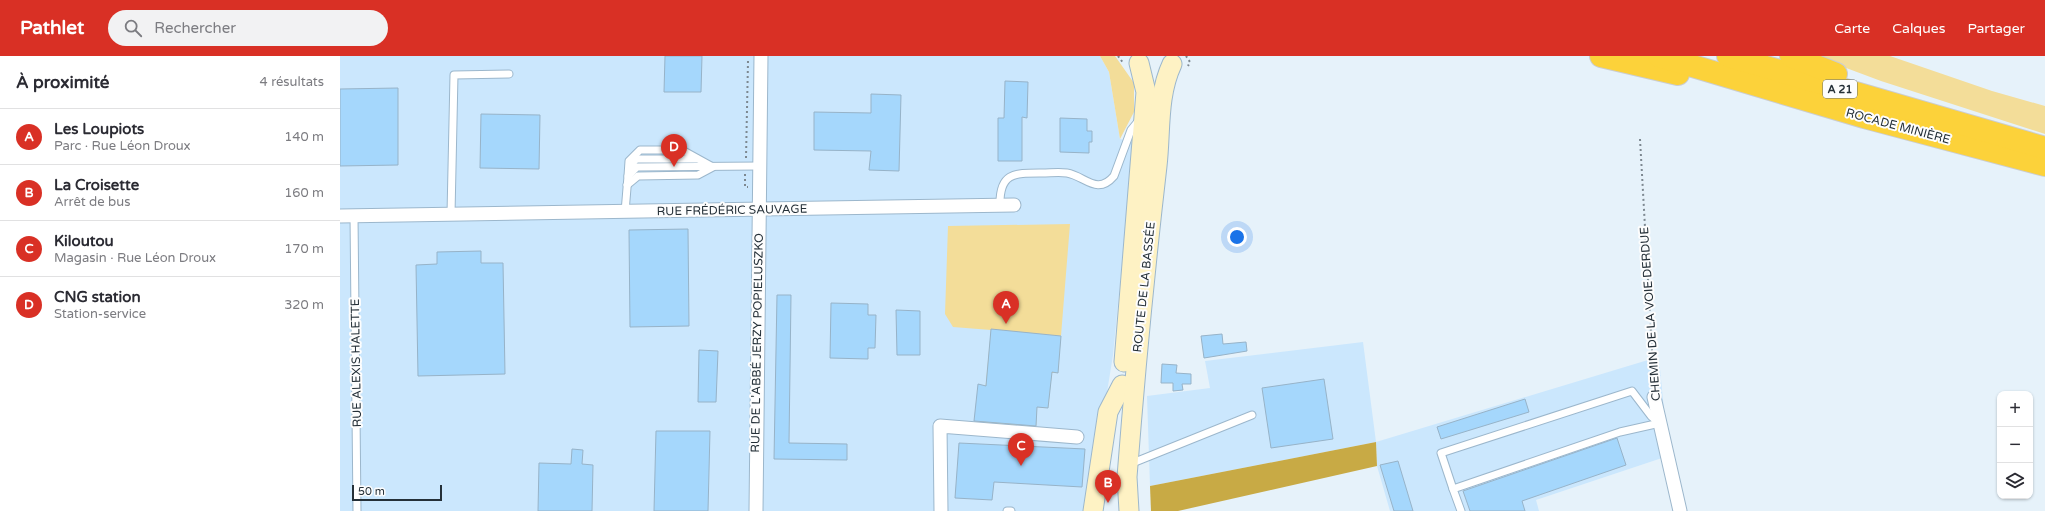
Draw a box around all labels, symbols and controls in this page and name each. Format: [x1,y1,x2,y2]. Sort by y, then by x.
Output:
search box [108,10,388,46]
text: Pathlet [20,17,84,39]
icon: search [122,17,144,39]
text: Rechercher [154,19,236,37]
text: Carte [1834,20,1870,37]
text: Calques [1892,20,1945,37]
text: Partager [1967,20,2025,37]
text: À proximité [16,72,109,93]
text: 4 résultats [260,74,324,90]
road number: A 21 [1823,80,1857,98]
street label: ROCADE MINIÈRE [1844,105,1952,147]
text: Les Loupiots [54,120,144,138]
text: A [24,129,34,145]
text: 140 m [284,129,324,145]
pin: D [661,134,687,167]
text: Parc · Rue Léon Droux [54,138,191,154]
text: La Croisette [54,176,139,194]
text: B [24,185,34,201]
text: 160 m [284,185,324,201]
text: Arrêt de bus [54,194,130,210]
street label: RUE FRÉDÉRIC SAUVAGE [657,202,808,218]
street label: ROUTE DE LA BASSÉE [1130,221,1158,353]
street label: CHEMIN DE LA VOIE DERDUE [1637,226,1663,402]
your location [1227,227,1247,247]
text: Kiloutou [54,232,114,250]
street label: RUE DE L'ABBÉ JERZY POPIELUSZKO [748,233,766,453]
text: C [24,241,34,257]
text: 170 m [284,241,324,257]
text: Magasin · Rue Léon Droux [54,250,216,266]
text: CNG station [54,288,141,306]
pin: A [993,291,1019,324]
text: D [24,297,34,313]
text: 320 m [284,297,324,313]
street label: RUE ALEXIS HALETTE [348,298,364,428]
text: Station-service [54,306,146,322]
map controls [1997,391,2033,499]
button: + [1997,391,2033,427]
button: − [1997,427,2033,463]
pin: C [1008,433,1034,466]
button: layers [1997,463,2033,499]
pin: B [1095,470,1121,503]
scale bar [352,483,442,502]
text: 50 m [358,485,385,498]

